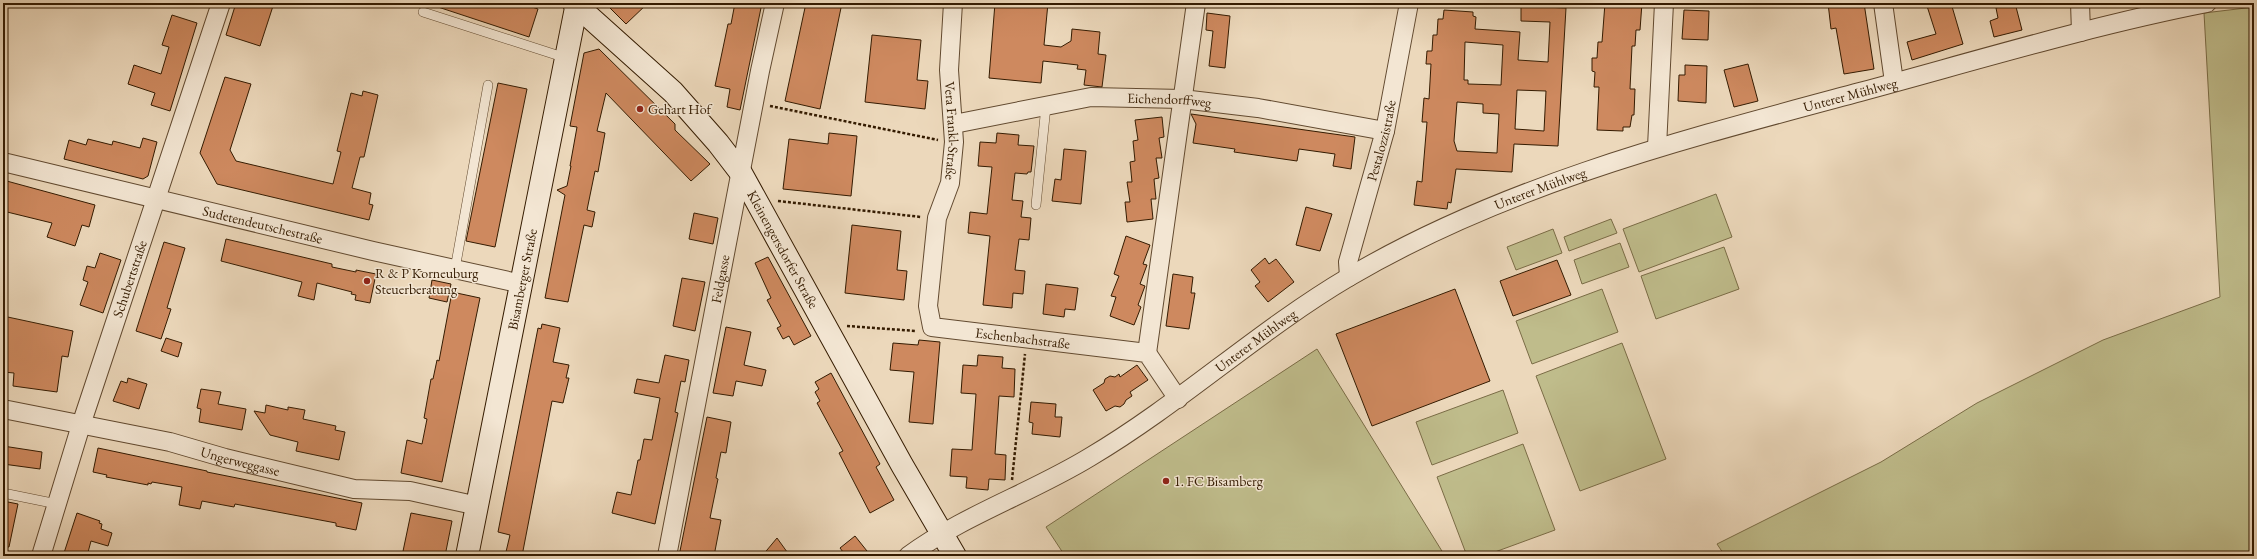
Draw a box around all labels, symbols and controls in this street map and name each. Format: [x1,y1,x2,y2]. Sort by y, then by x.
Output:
street label: Unterer Mühlweg [1801,73,1900,116]
street label: Vera Frankl-Straße [941,81,963,181]
street label: Eichendorffweg [1127,89,1213,112]
street label: Pestalozzistraße [1362,98,1400,183]
place label: Gehart Hof [648,100,713,118]
marker: Gehart Hof [635,104,645,114]
street label: Unterer Mühlweg [1492,163,1589,214]
street label: Kleinengersdorfer Straße [743,187,823,312]
street label: Sudetendeutschestraße [201,201,325,248]
street label: Bisamberger Straße [503,227,541,332]
street label: Schubertstraße [108,237,151,320]
street label: Feldgasse [707,253,734,305]
place label: R & P Korneuburg Steuerberatung [375,264,479,298]
marker: R & P Korneuburg Steuerberatung [362,276,372,286]
street label: Unterer Mühlweg [1211,304,1301,376]
street label: Eschenbachstraße [974,323,1072,353]
street label: Ungerweggasse [198,442,282,480]
place label: 1. FC Bisamberg [1174,472,1264,490]
marker: 1. FC Bisamberg [1161,476,1171,486]

